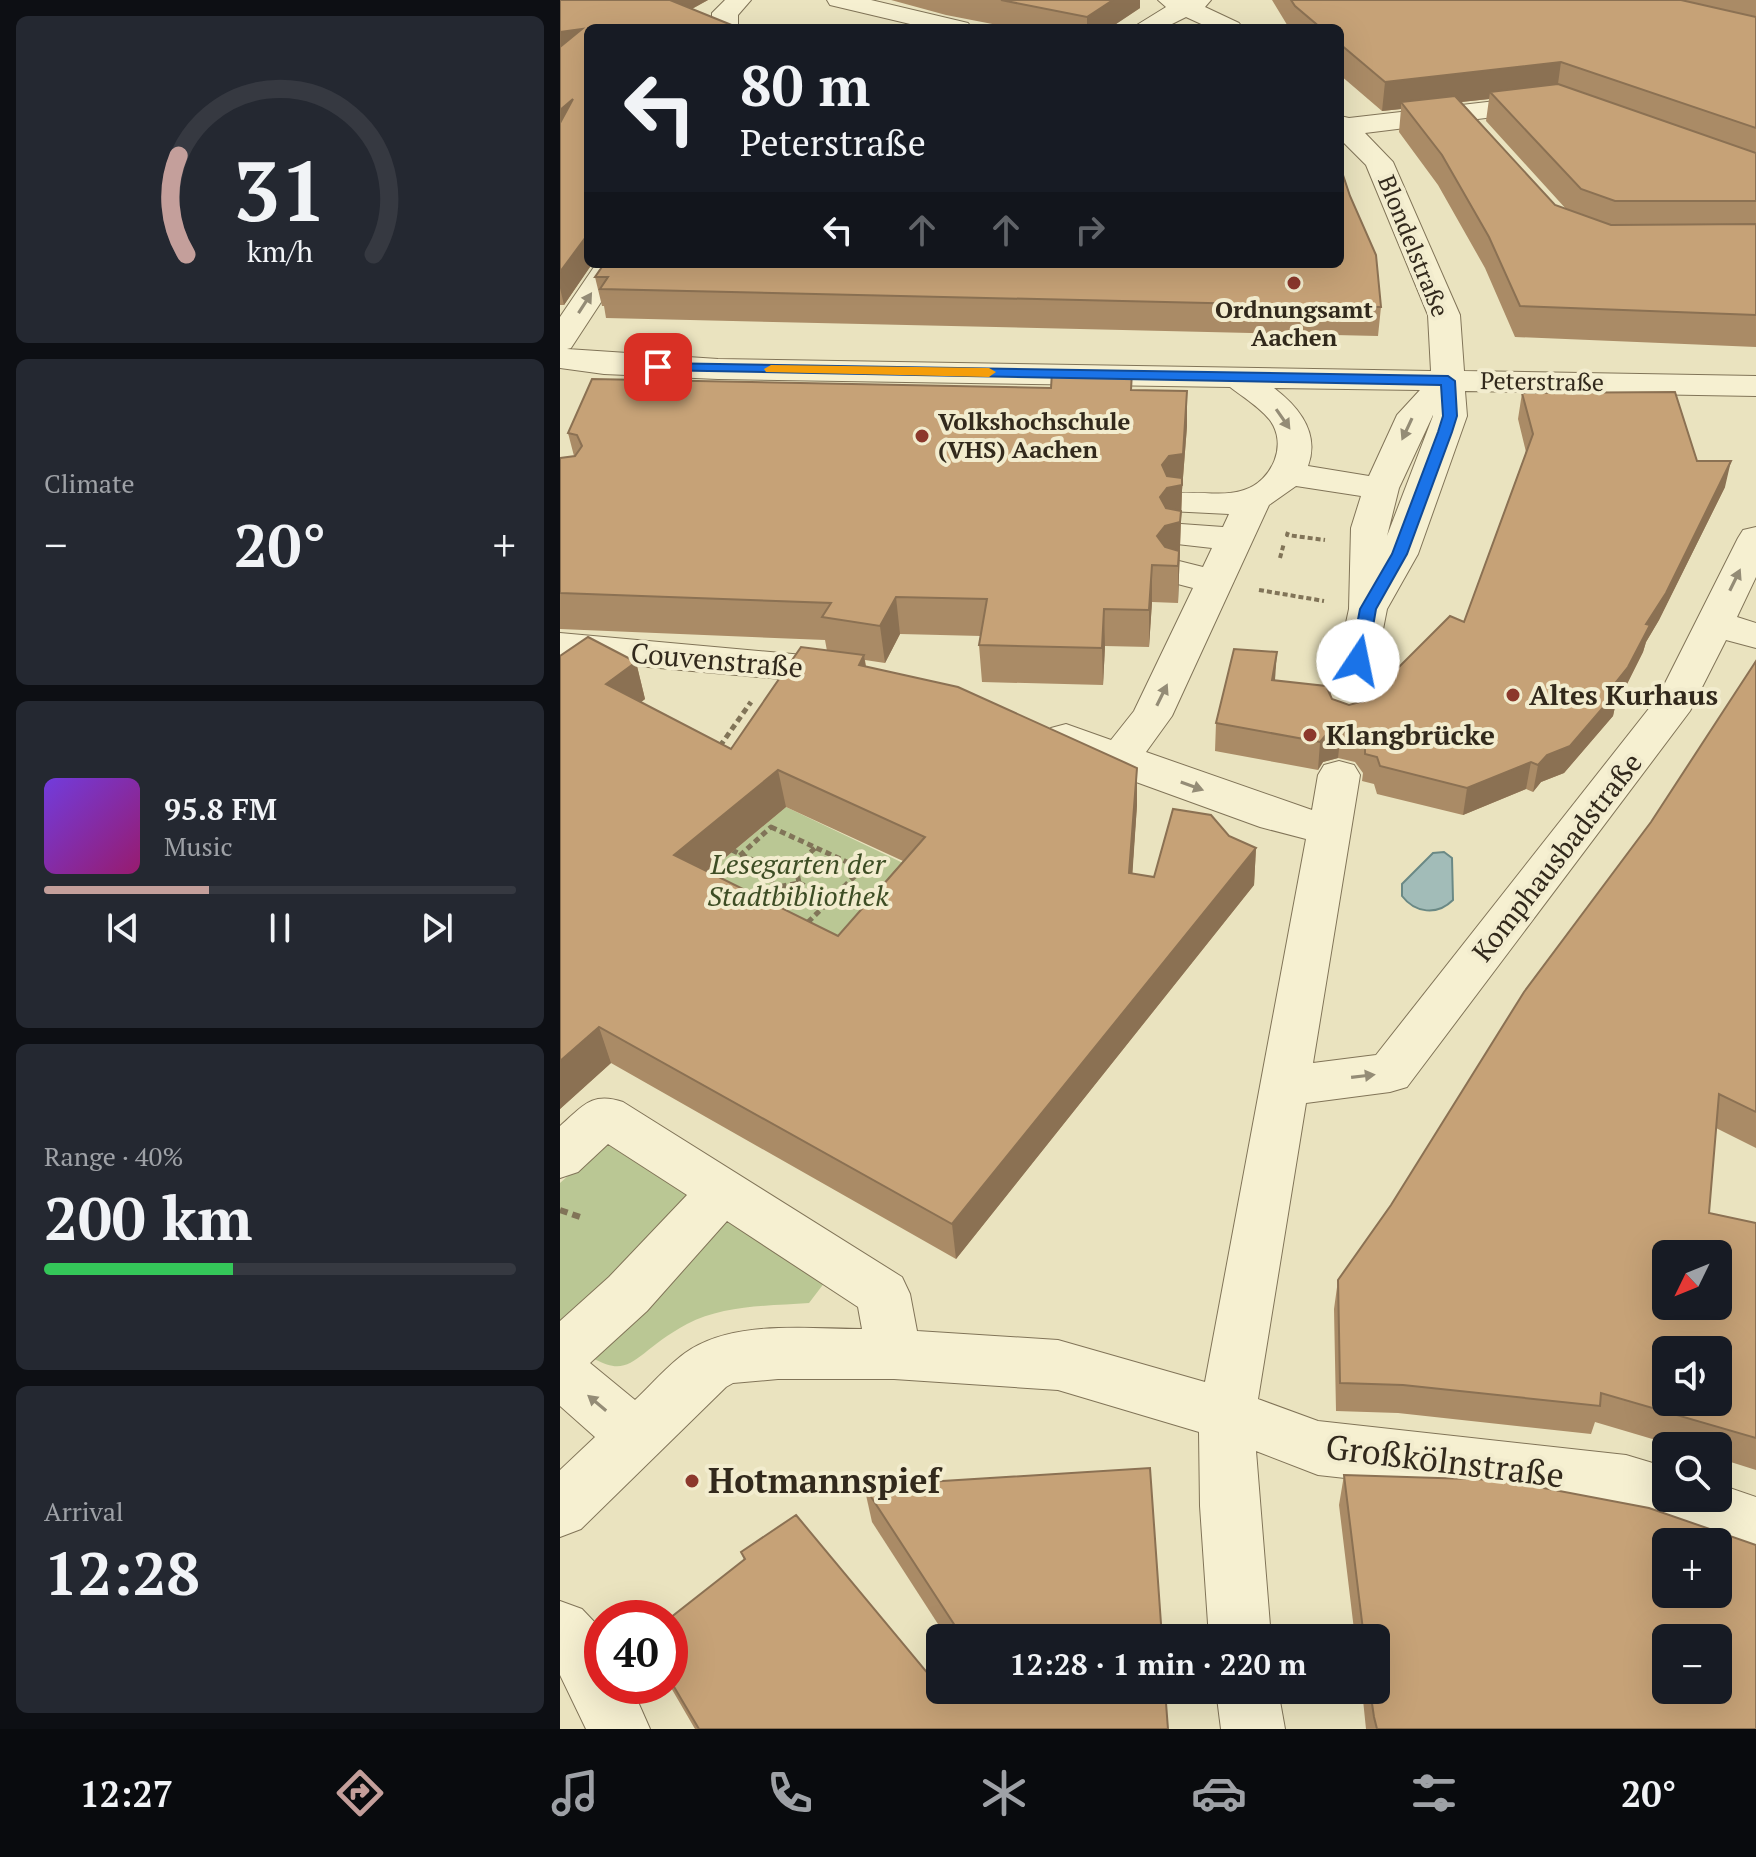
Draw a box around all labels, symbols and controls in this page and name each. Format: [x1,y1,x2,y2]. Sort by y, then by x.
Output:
text: 80 m [740,48,870,122]
icon: left [608,56,712,160]
text: Peterstraße [740,119,926,166]
text: 31 [233,135,327,245]
street label: Blondelstraße [1371,170,1457,321]
icon: left [816,208,860,252]
icon: ahead [900,208,944,252]
icon: ahead [984,208,1028,252]
icon: right [1068,208,1112,252]
text: km/h [247,232,313,270]
marker: Ordnungsamt Aachen [1285,274,1303,292]
one-way arrow [578,292,593,313]
place label: Ordnungsamt Aachen [1215,293,1373,353]
pin [624,333,692,401]
icon: arrive [636,345,680,389]
street label: Peterstraße [1480,364,1604,398]
place label: Volkshochschule (VHS) Aachen [938,405,1131,465]
one-way arrow [1275,408,1290,429]
one-way arrow [1400,418,1414,441]
marker: Volkshochschule (VHS) Aachen [913,427,931,445]
text: Climate [44,466,135,500]
text: 20° [234,505,326,584]
text: − [44,515,67,574]
text: + [493,515,516,574]
one-way arrow [1728,569,1742,592]
position arrow [1316,619,1400,703]
street label: Couvenstraße [629,634,805,685]
place label: Altes Kurhaus [1529,676,1718,713]
one-way arrow [1155,684,1169,707]
marker: Altes Kurhaus [1504,686,1522,704]
place label: Klangbrücke [1326,716,1495,753]
marker: Klangbrücke [1301,726,1319,744]
street label: Komphausbadstraße [1463,745,1650,969]
one-way arrow [1180,780,1204,793]
text: 95.8 FM [164,789,277,829]
text: Music [164,829,233,863]
park label: Lesegarten der Stadtbibliothek [707,845,889,914]
icon: previous [101,906,145,950]
icon: pause [258,906,302,950]
icon: next [415,906,459,950]
one-way arrow [1351,1069,1376,1082]
text: Range · 40% [44,1139,183,1173]
text: 200 km [44,1178,252,1257]
north arrow [1652,1240,1732,1320]
map controls [1652,1240,1732,1704]
button: sound [1652,1336,1732,1416]
one-way arrow [588,1395,608,1412]
street label: Großkölnstraße [1323,1424,1567,1497]
button: search [1652,1432,1732,1512]
place label: Hotmannspief [708,1458,943,1503]
marker: Hotmannspief [683,1472,701,1490]
text: Arrival [44,1494,124,1528]
button: + [1652,1528,1732,1608]
text: 12:28 [44,1533,200,1612]
speed limit sign: 40 [584,1600,688,1704]
button: − [1652,1624,1732,1704]
text: 12:28 · 1 min · 220 m [1010,1644,1306,1684]
icon: directions [332,1765,388,1821]
icon: music [547,1765,603,1821]
icon: phone [762,1765,818,1821]
icon: climate [976,1765,1032,1821]
icon: car [1191,1765,1247,1821]
icon: filters [1406,1765,1462,1821]
text: 12:27 [79,1770,173,1817]
text: 20° [1621,1770,1676,1817]

